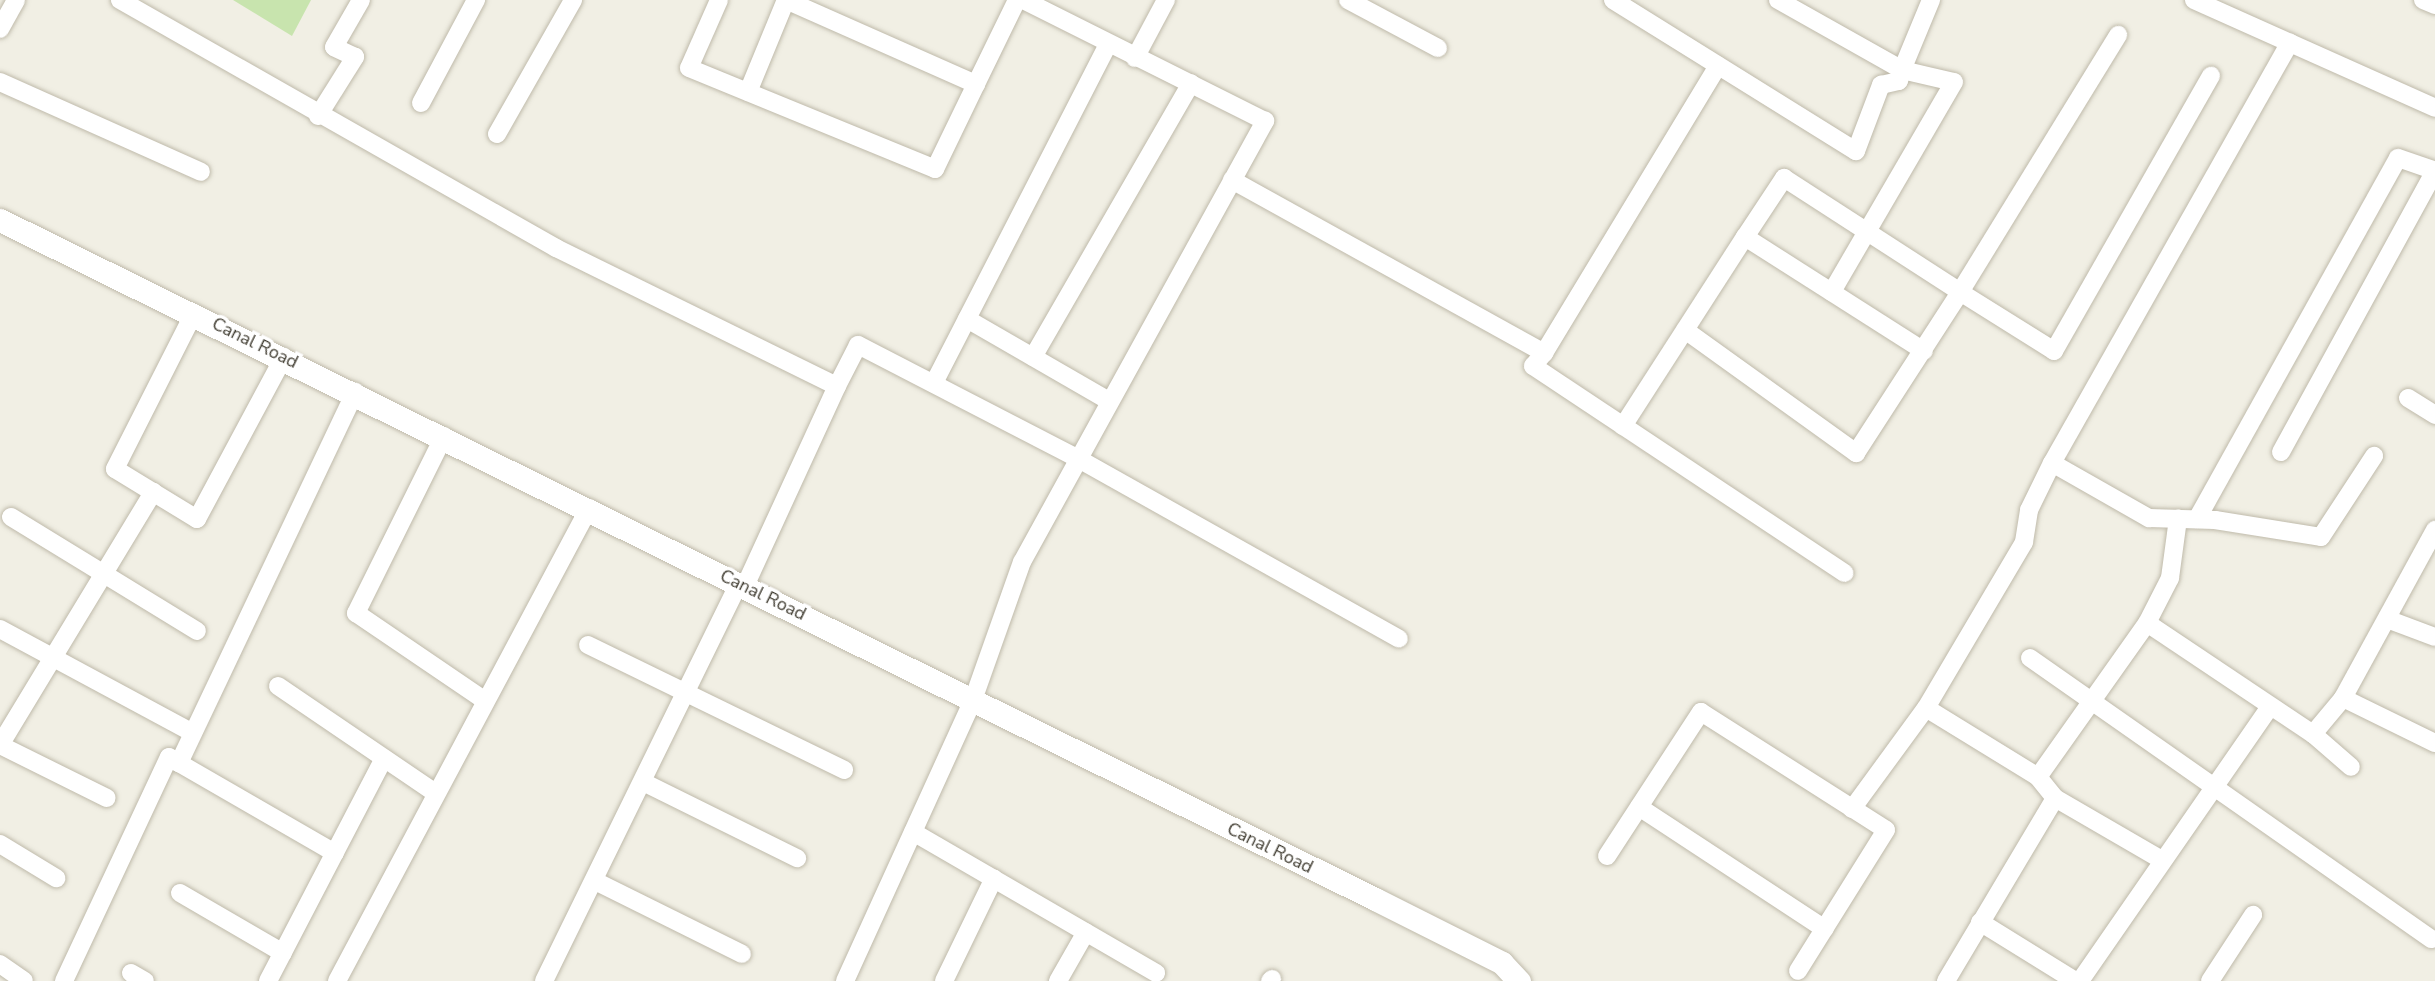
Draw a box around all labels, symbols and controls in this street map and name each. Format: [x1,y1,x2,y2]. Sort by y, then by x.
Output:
street label: Canal Road [208,313,302,373]
street label: Canal Road [716,565,810,625]
street label: Canal Road [1223,818,1317,878]

